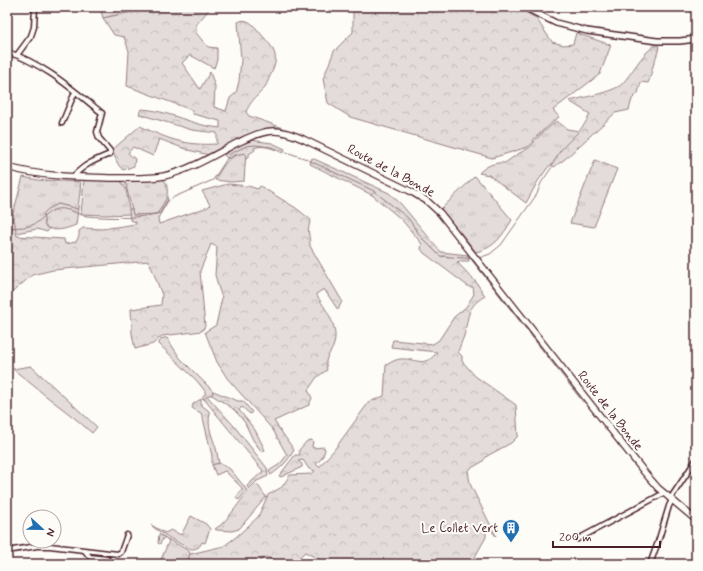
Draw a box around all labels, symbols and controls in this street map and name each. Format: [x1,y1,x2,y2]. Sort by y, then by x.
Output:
street label: Route de la Bonde [344,141,438,201]
street label: Route de la Bonde [573,368,647,454]
north arrow [22,509,62,549]
building icon: Le Collet Vert [501,518,521,543]
place label: Le Collet Vert [421,520,498,537]
scale bar [553,523,660,549]
text: N [42,526,58,538]
text: 200 m [559,530,592,546]

